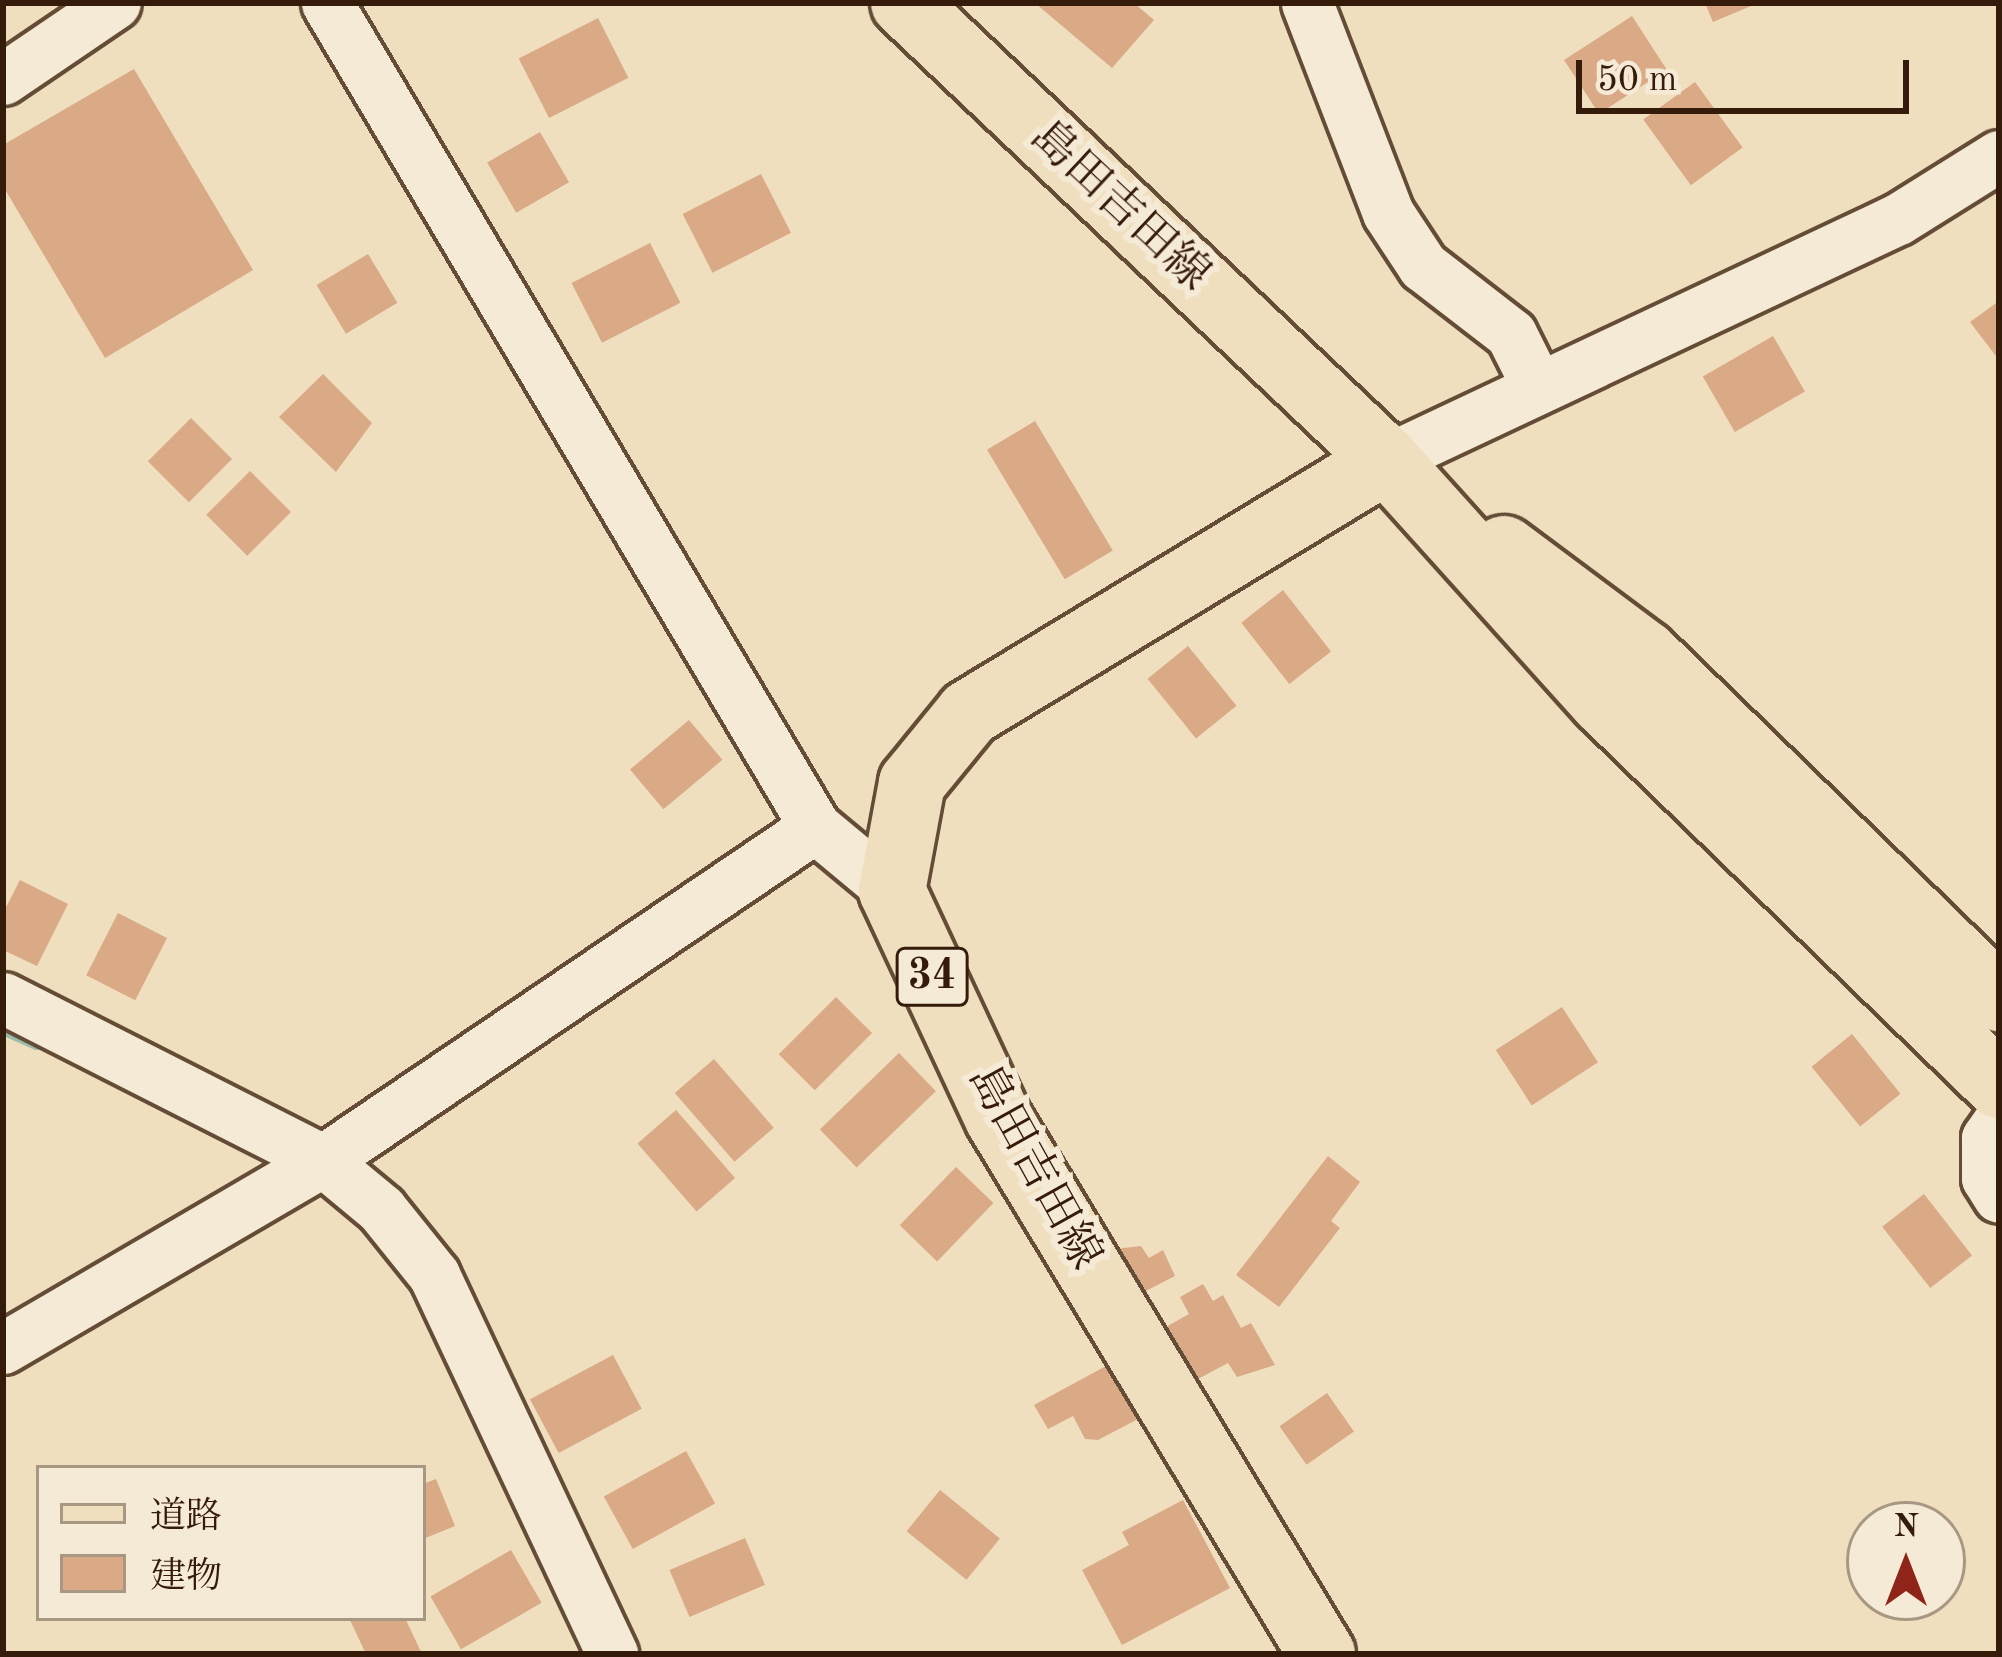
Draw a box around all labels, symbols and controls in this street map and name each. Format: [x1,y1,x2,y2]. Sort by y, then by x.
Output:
scale bar [1582,36,1915,110]
text: 50 m [1597,63,1677,99]
street label: 島田吉田線 [1018,111,1220,303]
road number: 34 [893,941,971,1013]
street label: 島田吉田線 [955,1057,1111,1279]
legend [36,1465,426,1621]
text: 道路 [150,1500,222,1536]
north arrow [1846,1501,1966,1621]
text: N [1893,1511,1919,1544]
text: 建物 [150,1560,222,1596]

